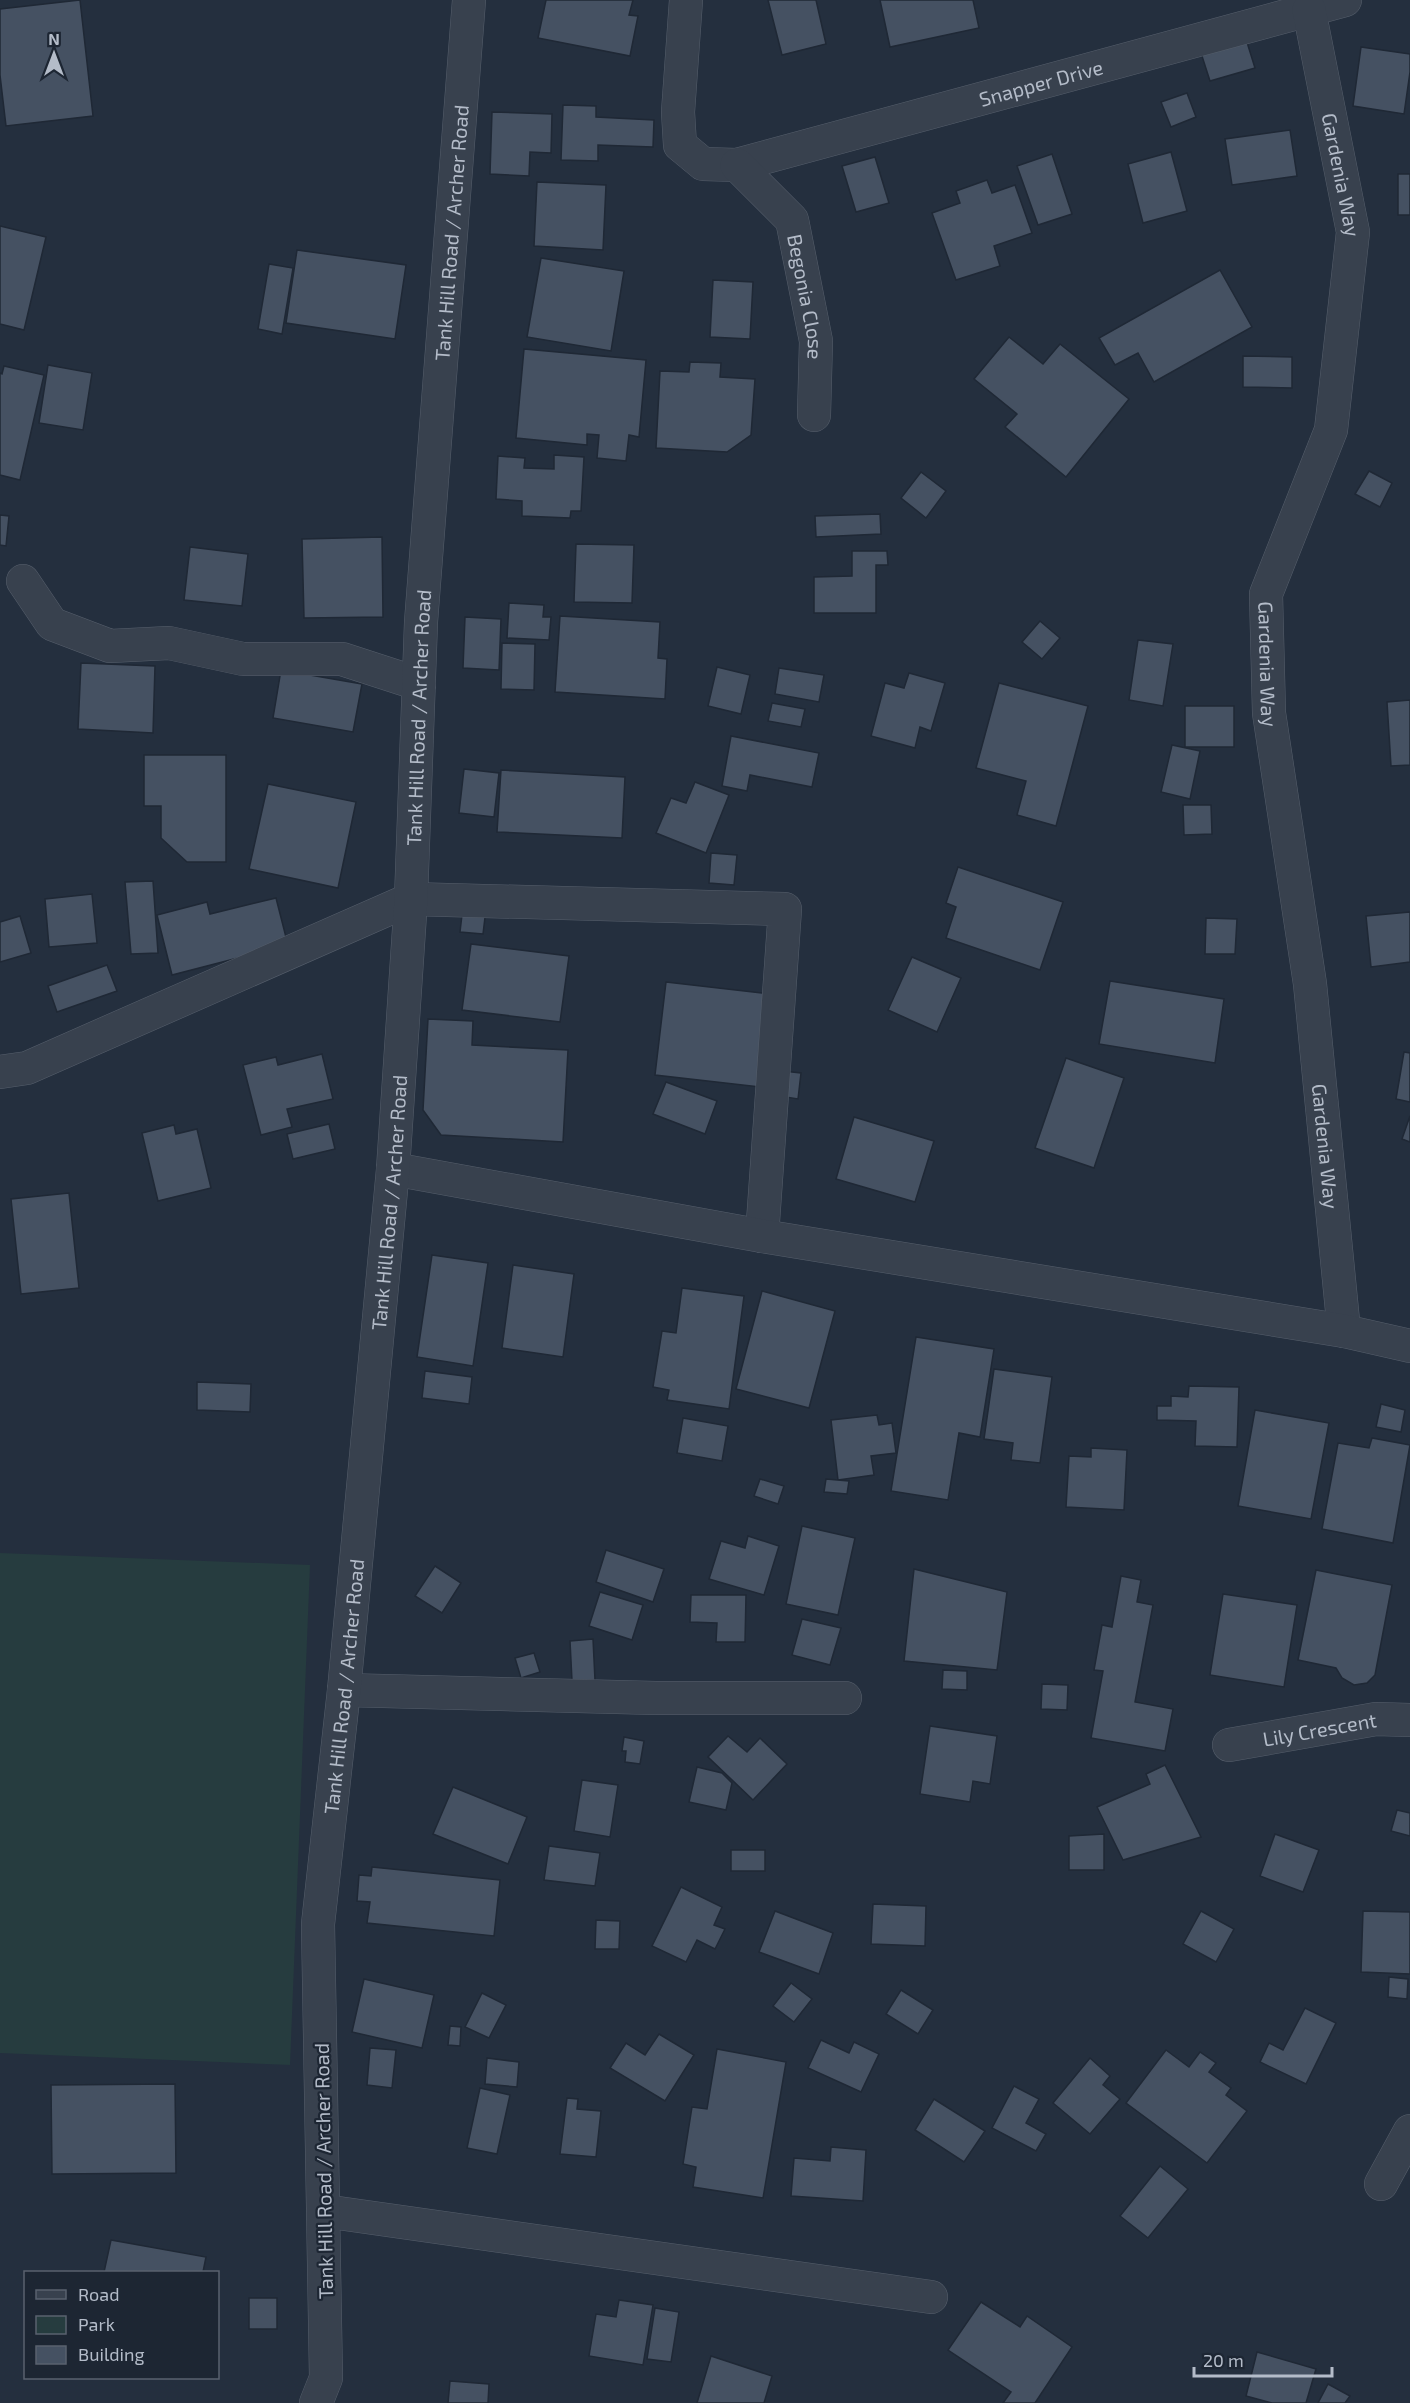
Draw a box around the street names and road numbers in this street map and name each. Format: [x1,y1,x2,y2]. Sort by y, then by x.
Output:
street label: Snapper Drive [976,54,1105,111]
street label: Tank Hill Road / Archer Road [429,104,473,361]
street label: Gardenia Way [1318,111,1366,239]
street label: Begonia Close [783,232,828,360]
street label: Tank Hill Road / Archer Road [401,588,435,846]
street label: Gardenia Way [1254,601,1283,729]
street label: Tank Hill Road / Archer Road [366,1074,411,1331]
street label: Gardenia Way [1308,1082,1344,1210]
street label: Tank Hill Road / Archer Road [318,1558,368,1815]
street label: Lily Crescent [1261,1707,1379,1751]
street label: Tank Hill Road / Archer Road [309,2043,337,2299]

